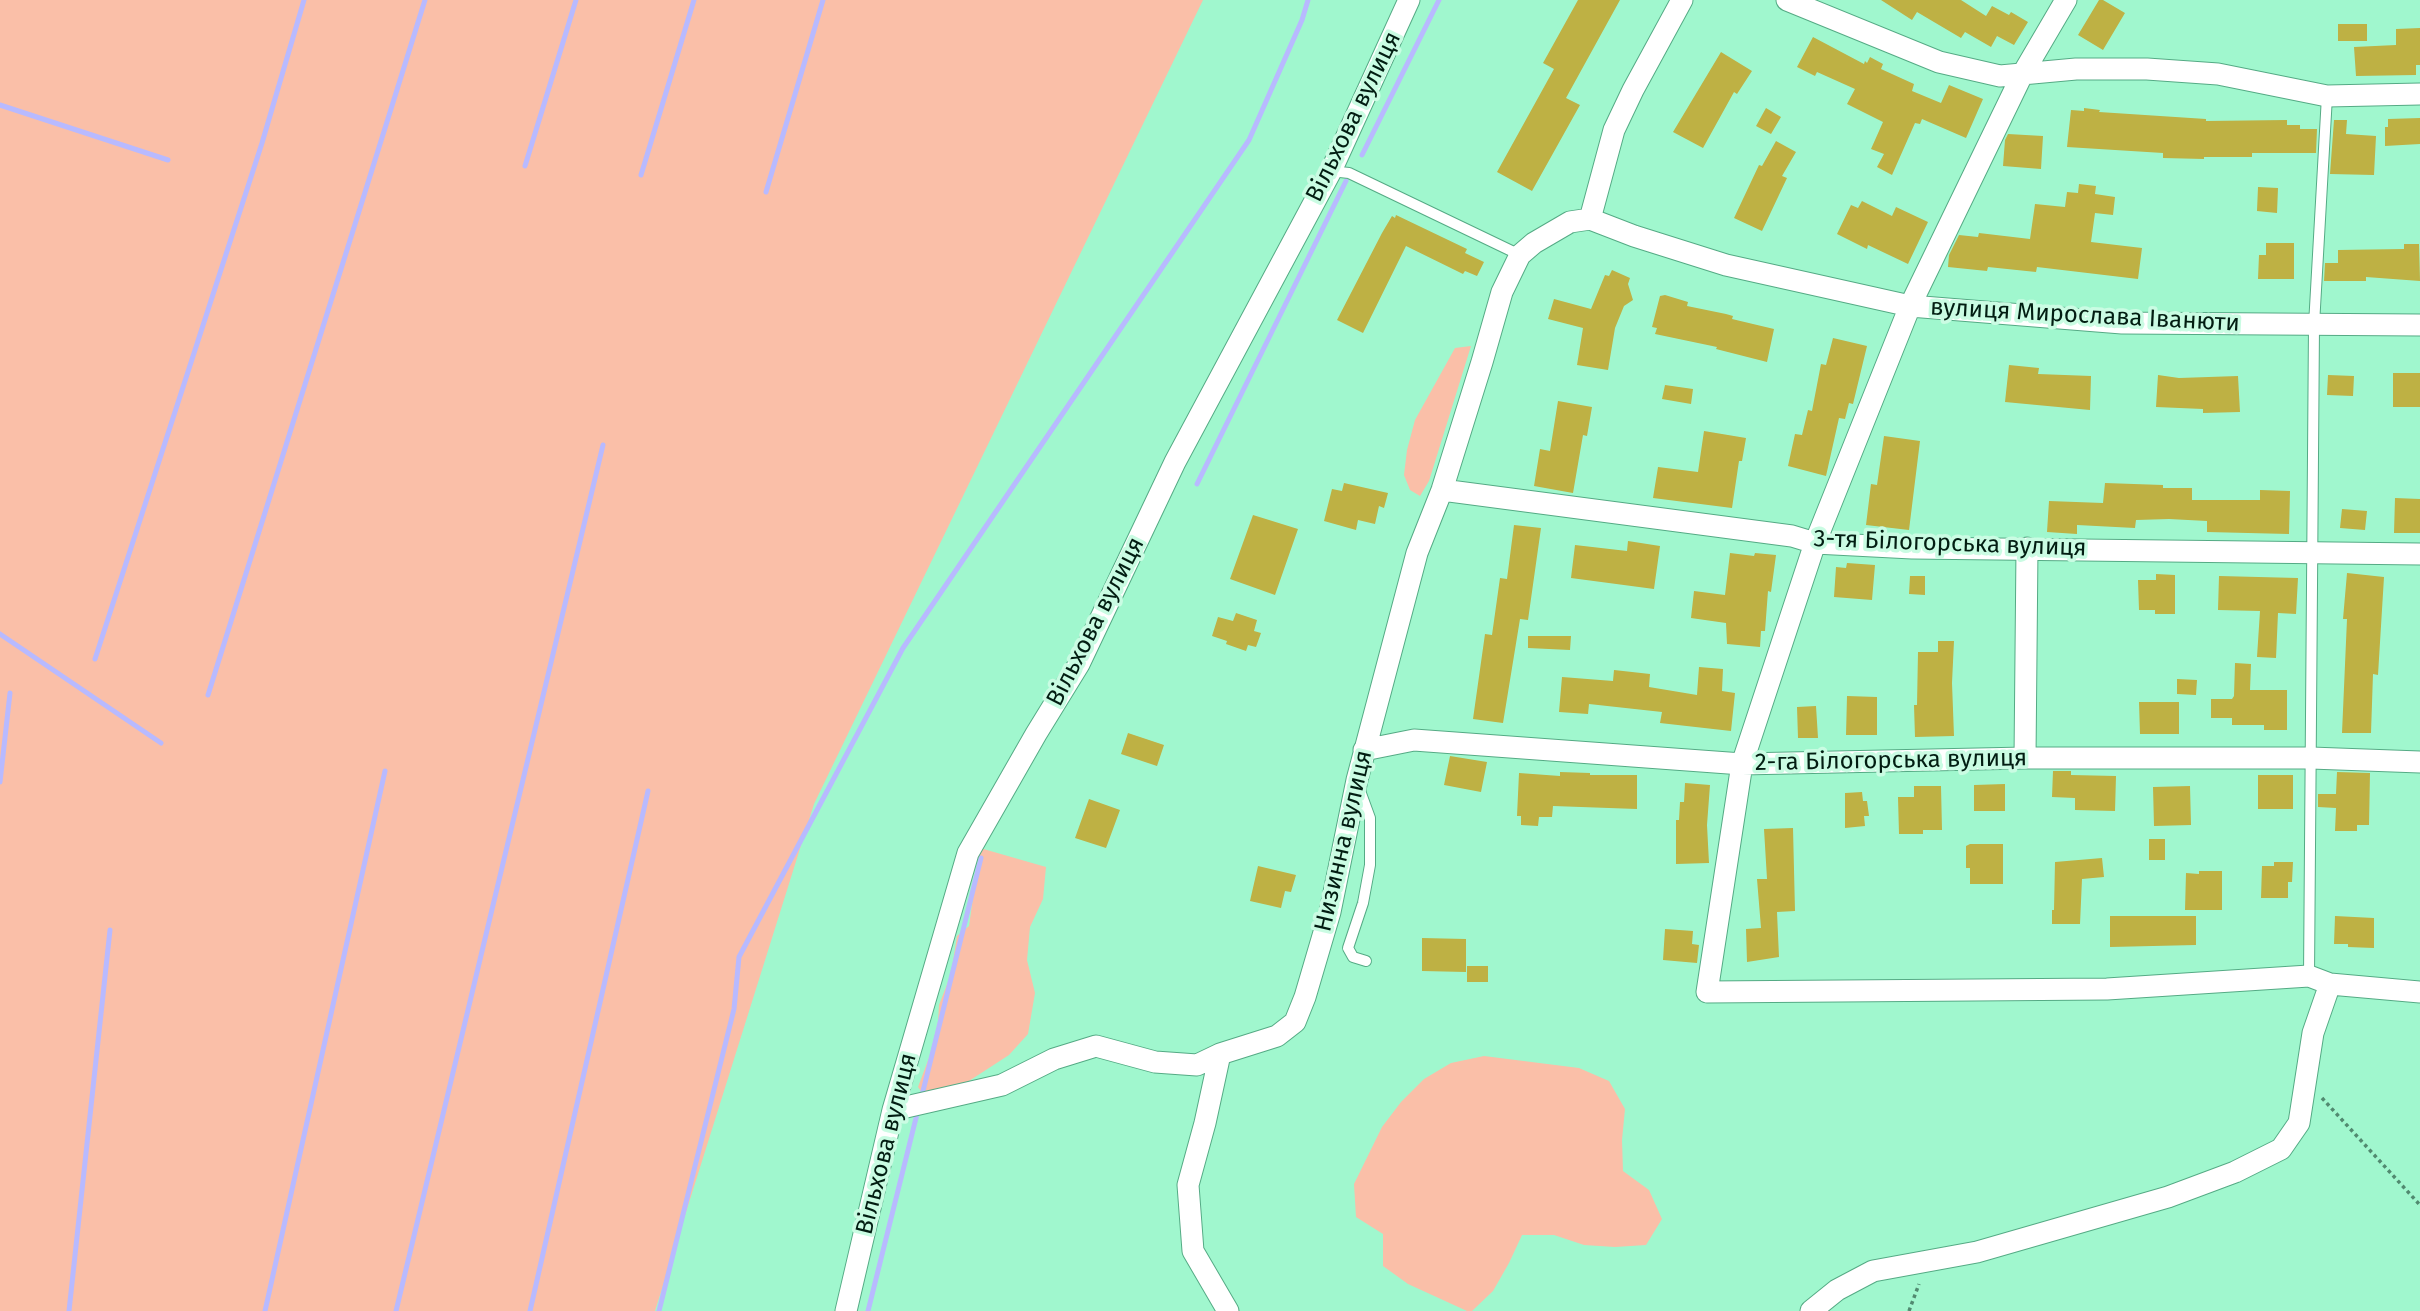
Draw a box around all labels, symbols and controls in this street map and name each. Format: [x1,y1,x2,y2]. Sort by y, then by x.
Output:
street label: Вільхова вулиця [1300,27,1408,207]
street label: вулиця Мирослава Іванюти [1929,294,2241,338]
street label: 3-тя Білогорська вулиця [1813,525,2087,563]
street label: Вільхова вулиця [1041,533,1151,711]
street label: 2-га Білогорська вулиця [1755,744,2027,778]
street label: Низинна вулиця [1309,748,1379,934]
street label: Вільхова вулиця [851,1050,923,1238]

